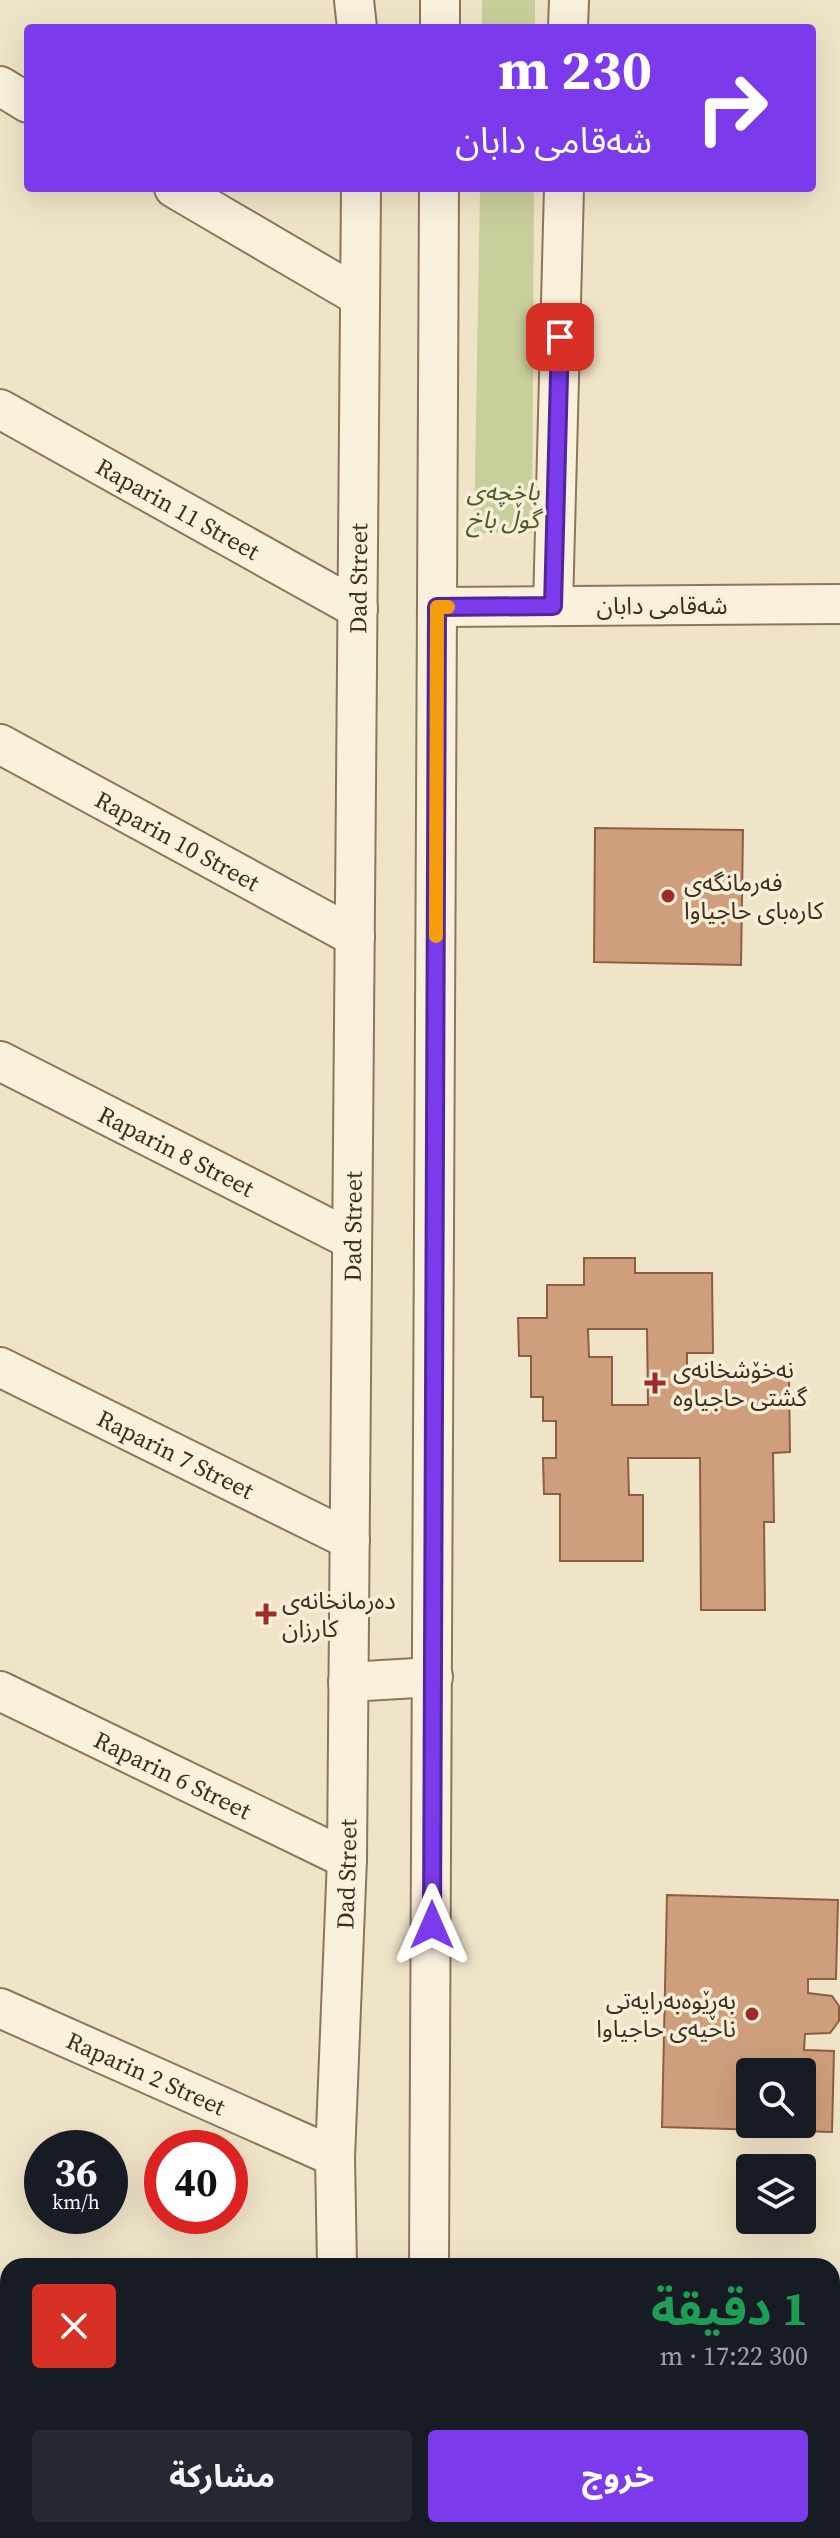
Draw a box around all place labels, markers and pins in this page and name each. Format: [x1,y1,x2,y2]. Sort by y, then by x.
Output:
pin [526,303,594,371]
place label: فەرمانگەی کارەبای حاجیاوا [684,866,824,927]
marker: فەرمانگەی کارەبای حاجیاوا [659,887,677,905]
place label: نەخۆشخانەی گشتی حاجیاوە [673,1353,808,1414]
marker: نەخۆشخانەی گشتی حاجیاوە [644,1372,666,1394]
place label: دەرمانخانەی کارزان [282,1584,396,1645]
marker: دەرمانخانەی کارزان [257,1605,275,1623]
place label: بەڕێوەبەرایەتی ناحیەی حاجیاوا [596,1984,736,2045]
marker: بەڕێوەبەرایەتی ناحیەی حاجیاوا [743,2005,761,2023]

